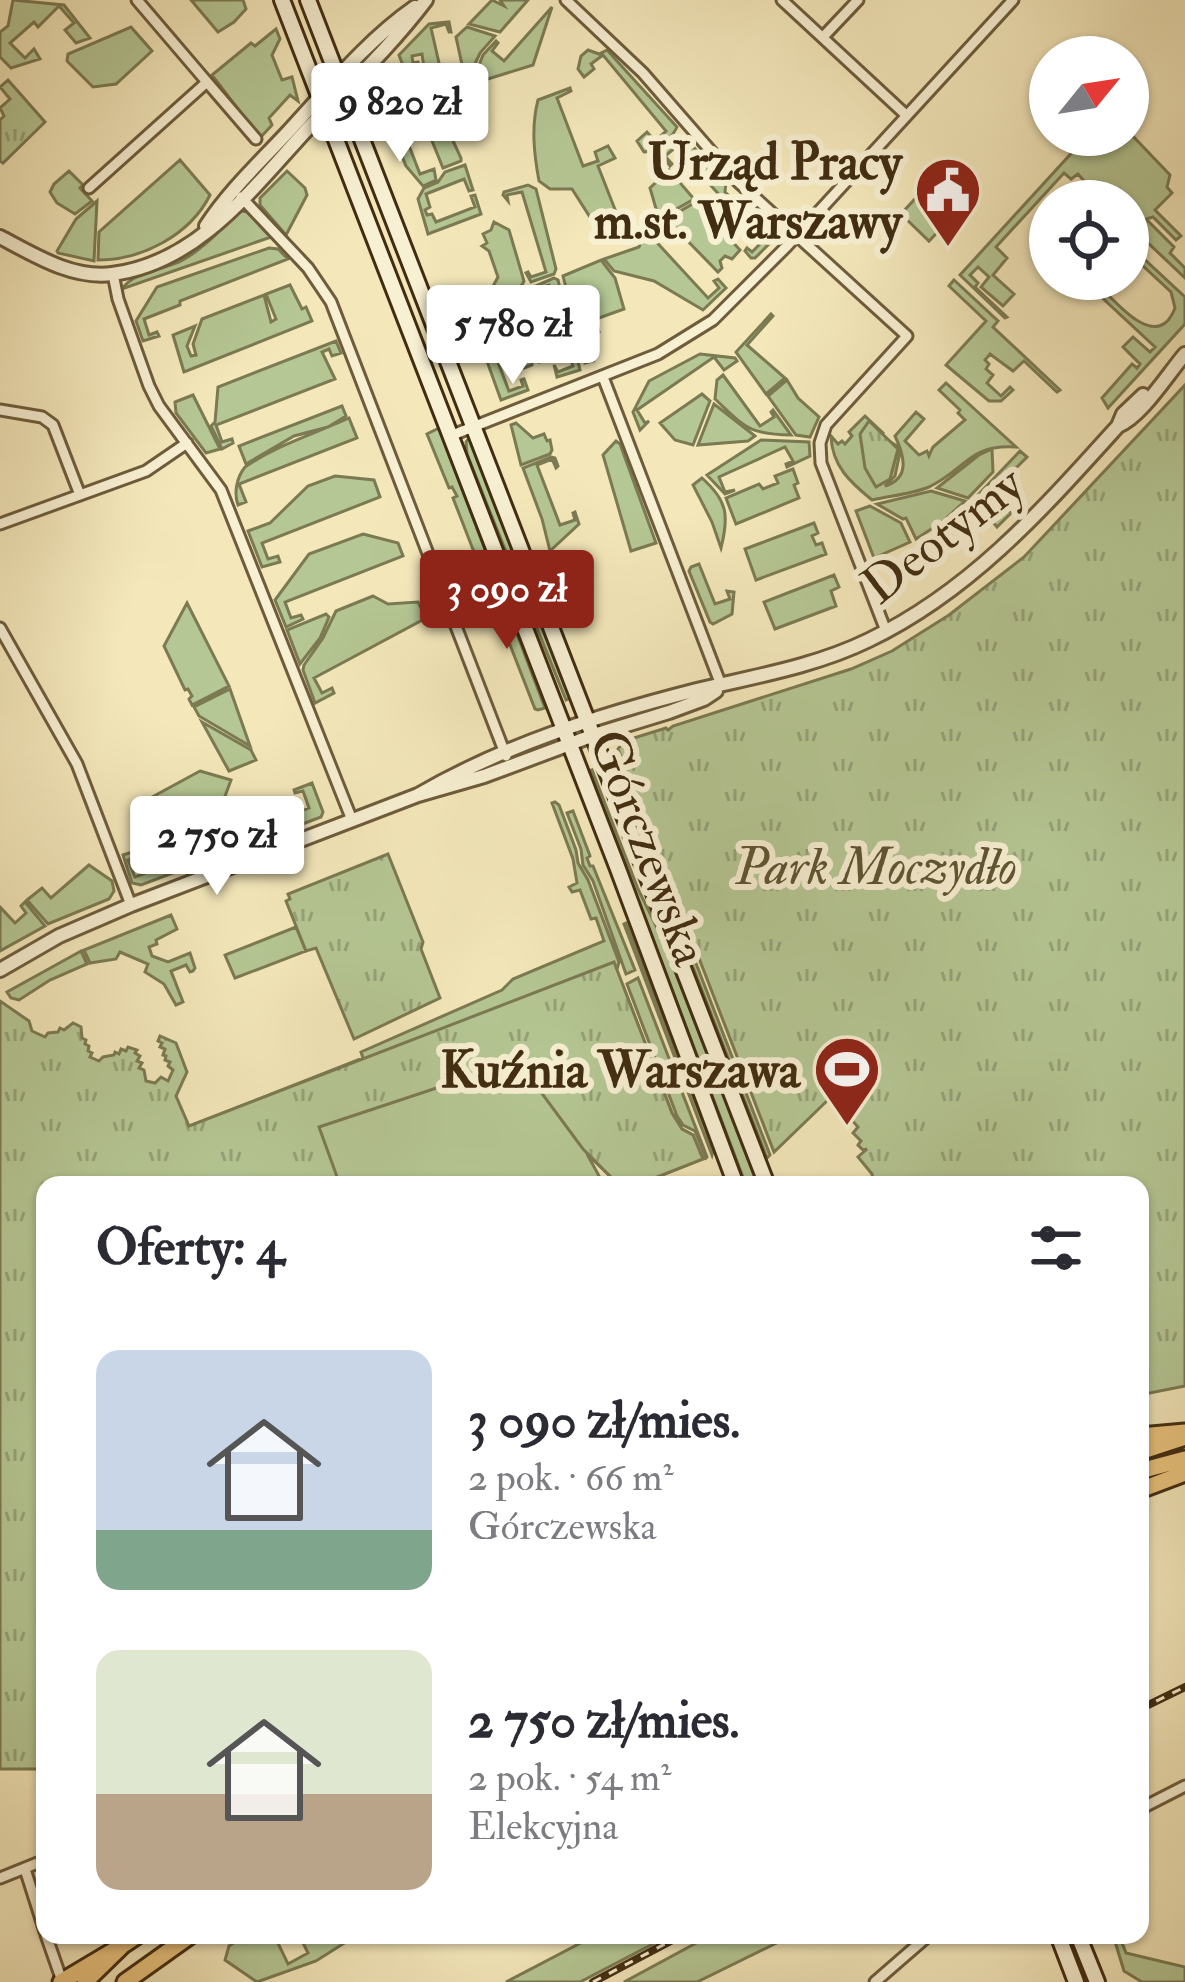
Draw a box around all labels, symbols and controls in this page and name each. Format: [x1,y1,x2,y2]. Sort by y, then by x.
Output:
north arrow [1029,36,1149,156]
map controls [1029,36,1149,300]
pin: 9 820 zł [276,63,524,165]
text: 9 820 zł [338,77,462,126]
place label: Urząd Pracy m.st. Warszawy [594,131,904,254]
public building icon: Urząd Pracy m.st. Warszawy [913,155,983,249]
button: locate [1029,180,1149,300]
pin: 5 780 zł [389,285,637,387]
text: 5 780 zł [454,299,572,348]
street label: Deotymy [850,452,1038,619]
pin: 3 090 zł [383,550,631,652]
text: 3 090 zł [447,564,567,613]
street label: Górczewska [574,721,723,975]
pin: 2 750 zł [93,796,341,898]
text: 2 750 zł [157,810,277,859]
park label: Park Moczydło [734,836,1017,900]
sports icon: Kuźnia Warszawa [812,1034,882,1128]
place label: Kuźnia Warszawa [440,1039,802,1103]
icon: filters [1023,1215,1089,1281]
text: Oferty: 4 [96,1216,284,1280]
text: 3 090 zł/mies. [468,1389,740,1453]
icon: home [192,1398,336,1542]
text: 2 pok. · 66 m² [468,1453,673,1502]
text: Górczewska [468,1502,657,1551]
text: 2 750 zł/mies. [468,1689,739,1753]
icon: home [192,1698,336,1842]
text: 2 pok. · 54 m² [468,1753,671,1802]
text: Elekcyjna [468,1802,618,1851]

